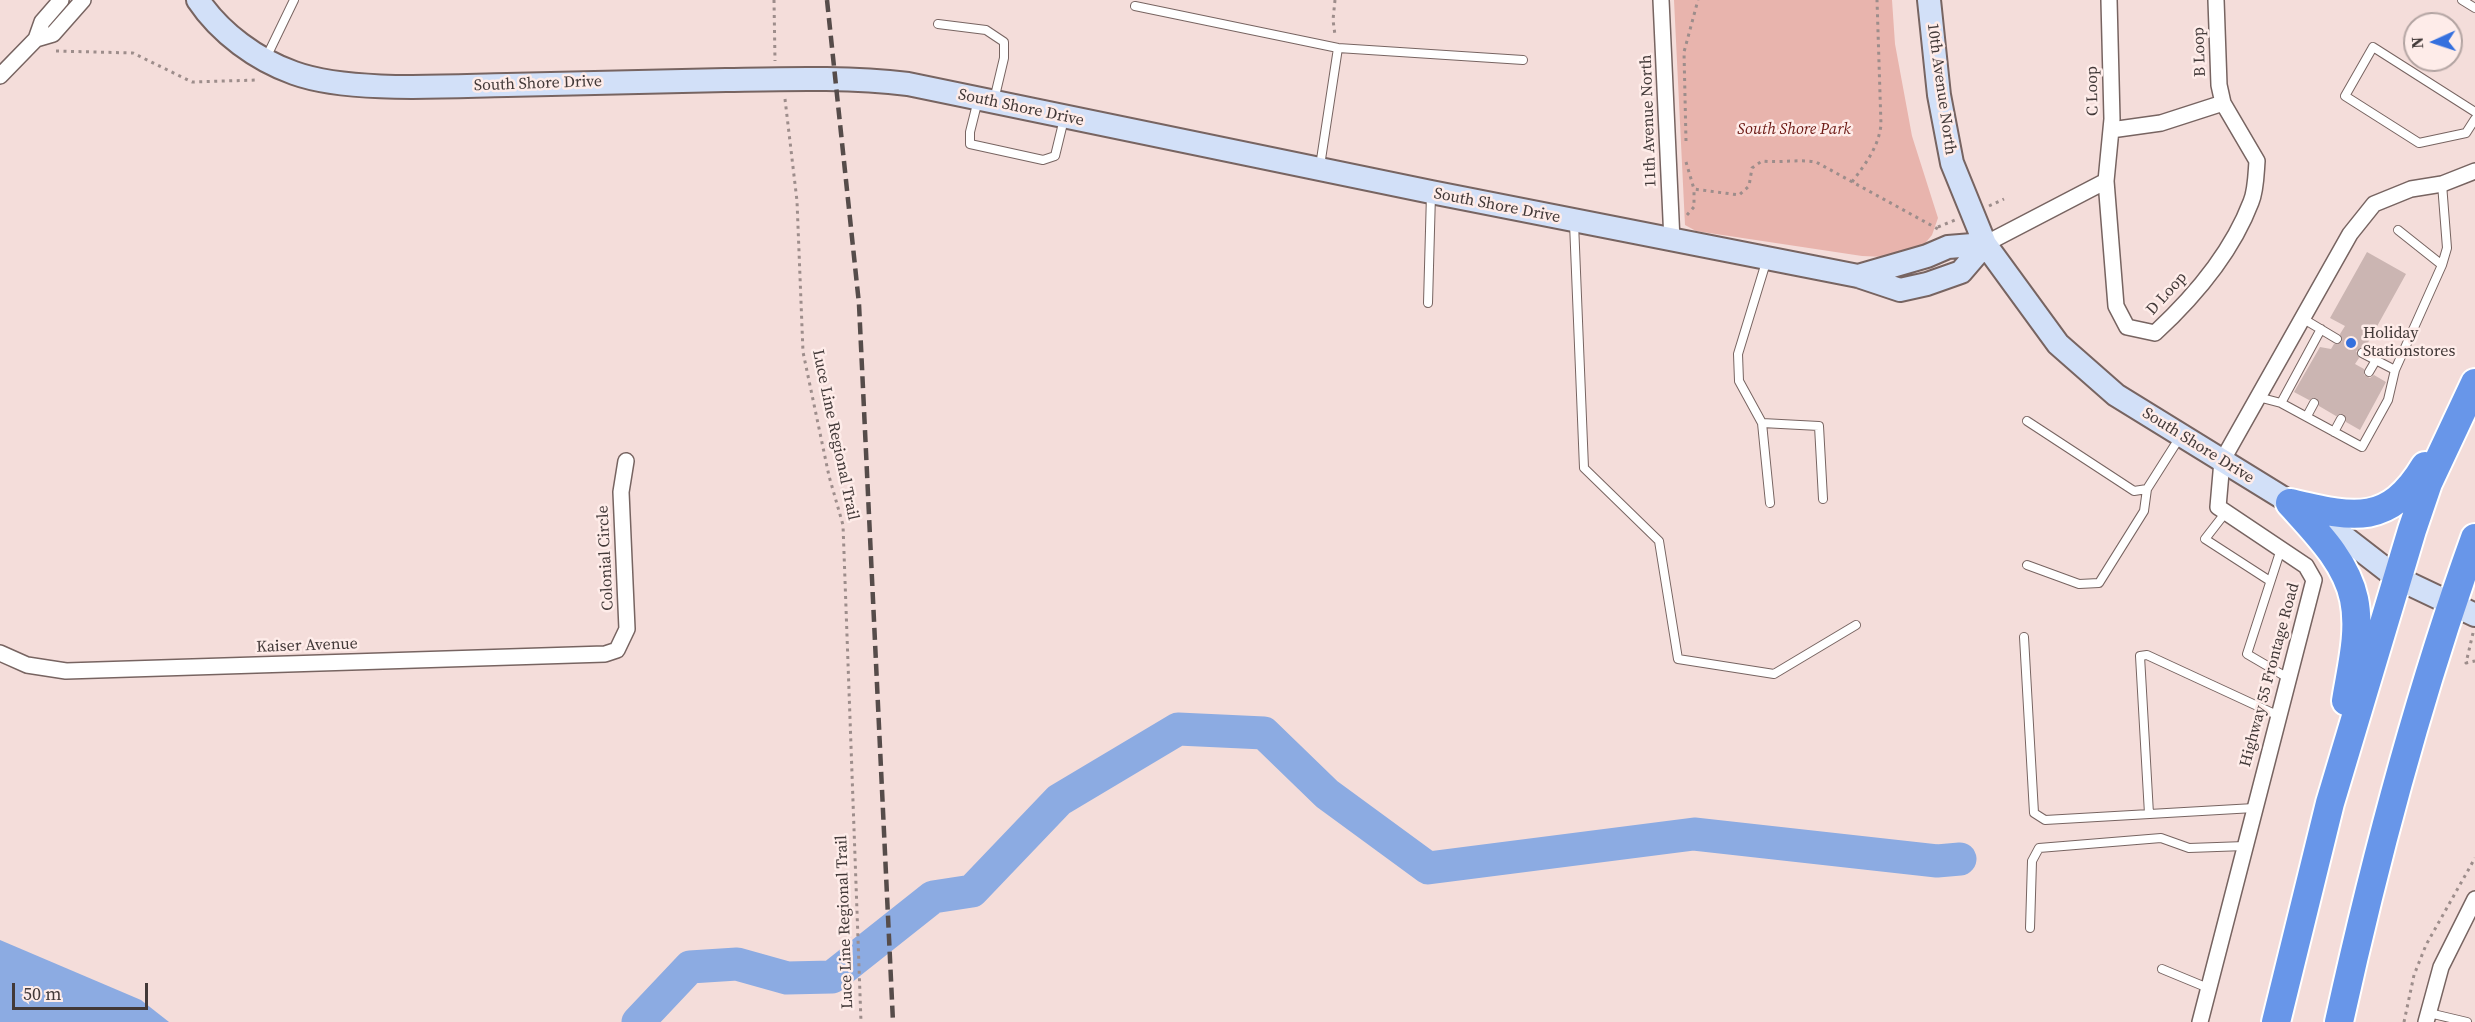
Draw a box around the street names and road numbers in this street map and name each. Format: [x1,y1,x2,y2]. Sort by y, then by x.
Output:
street label: 10th Avenue North [1922,22,1960,156]
street label: B Loop [2190,27,2210,77]
street label: 11th Avenue North [1637,54,1661,188]
street label: C Loop [2083,66,2103,116]
street label: South Shore Drive [474,72,602,96]
street label: South Shore Drive [956,85,1086,131]
street label: South Shore Drive [1432,184,1562,228]
street label: D Loop [2143,268,2191,320]
street label: Luce Line Regional Trail [808,348,862,522]
street label: South Shore Drive [2139,404,2257,488]
street label: Colonial Circle [594,505,618,611]
street label: Highway 55 Frontage Road [2236,581,2304,769]
street label: Kaiser Avenue [256,635,358,657]
street label: Luce Line Regional Trail [832,835,858,1009]

